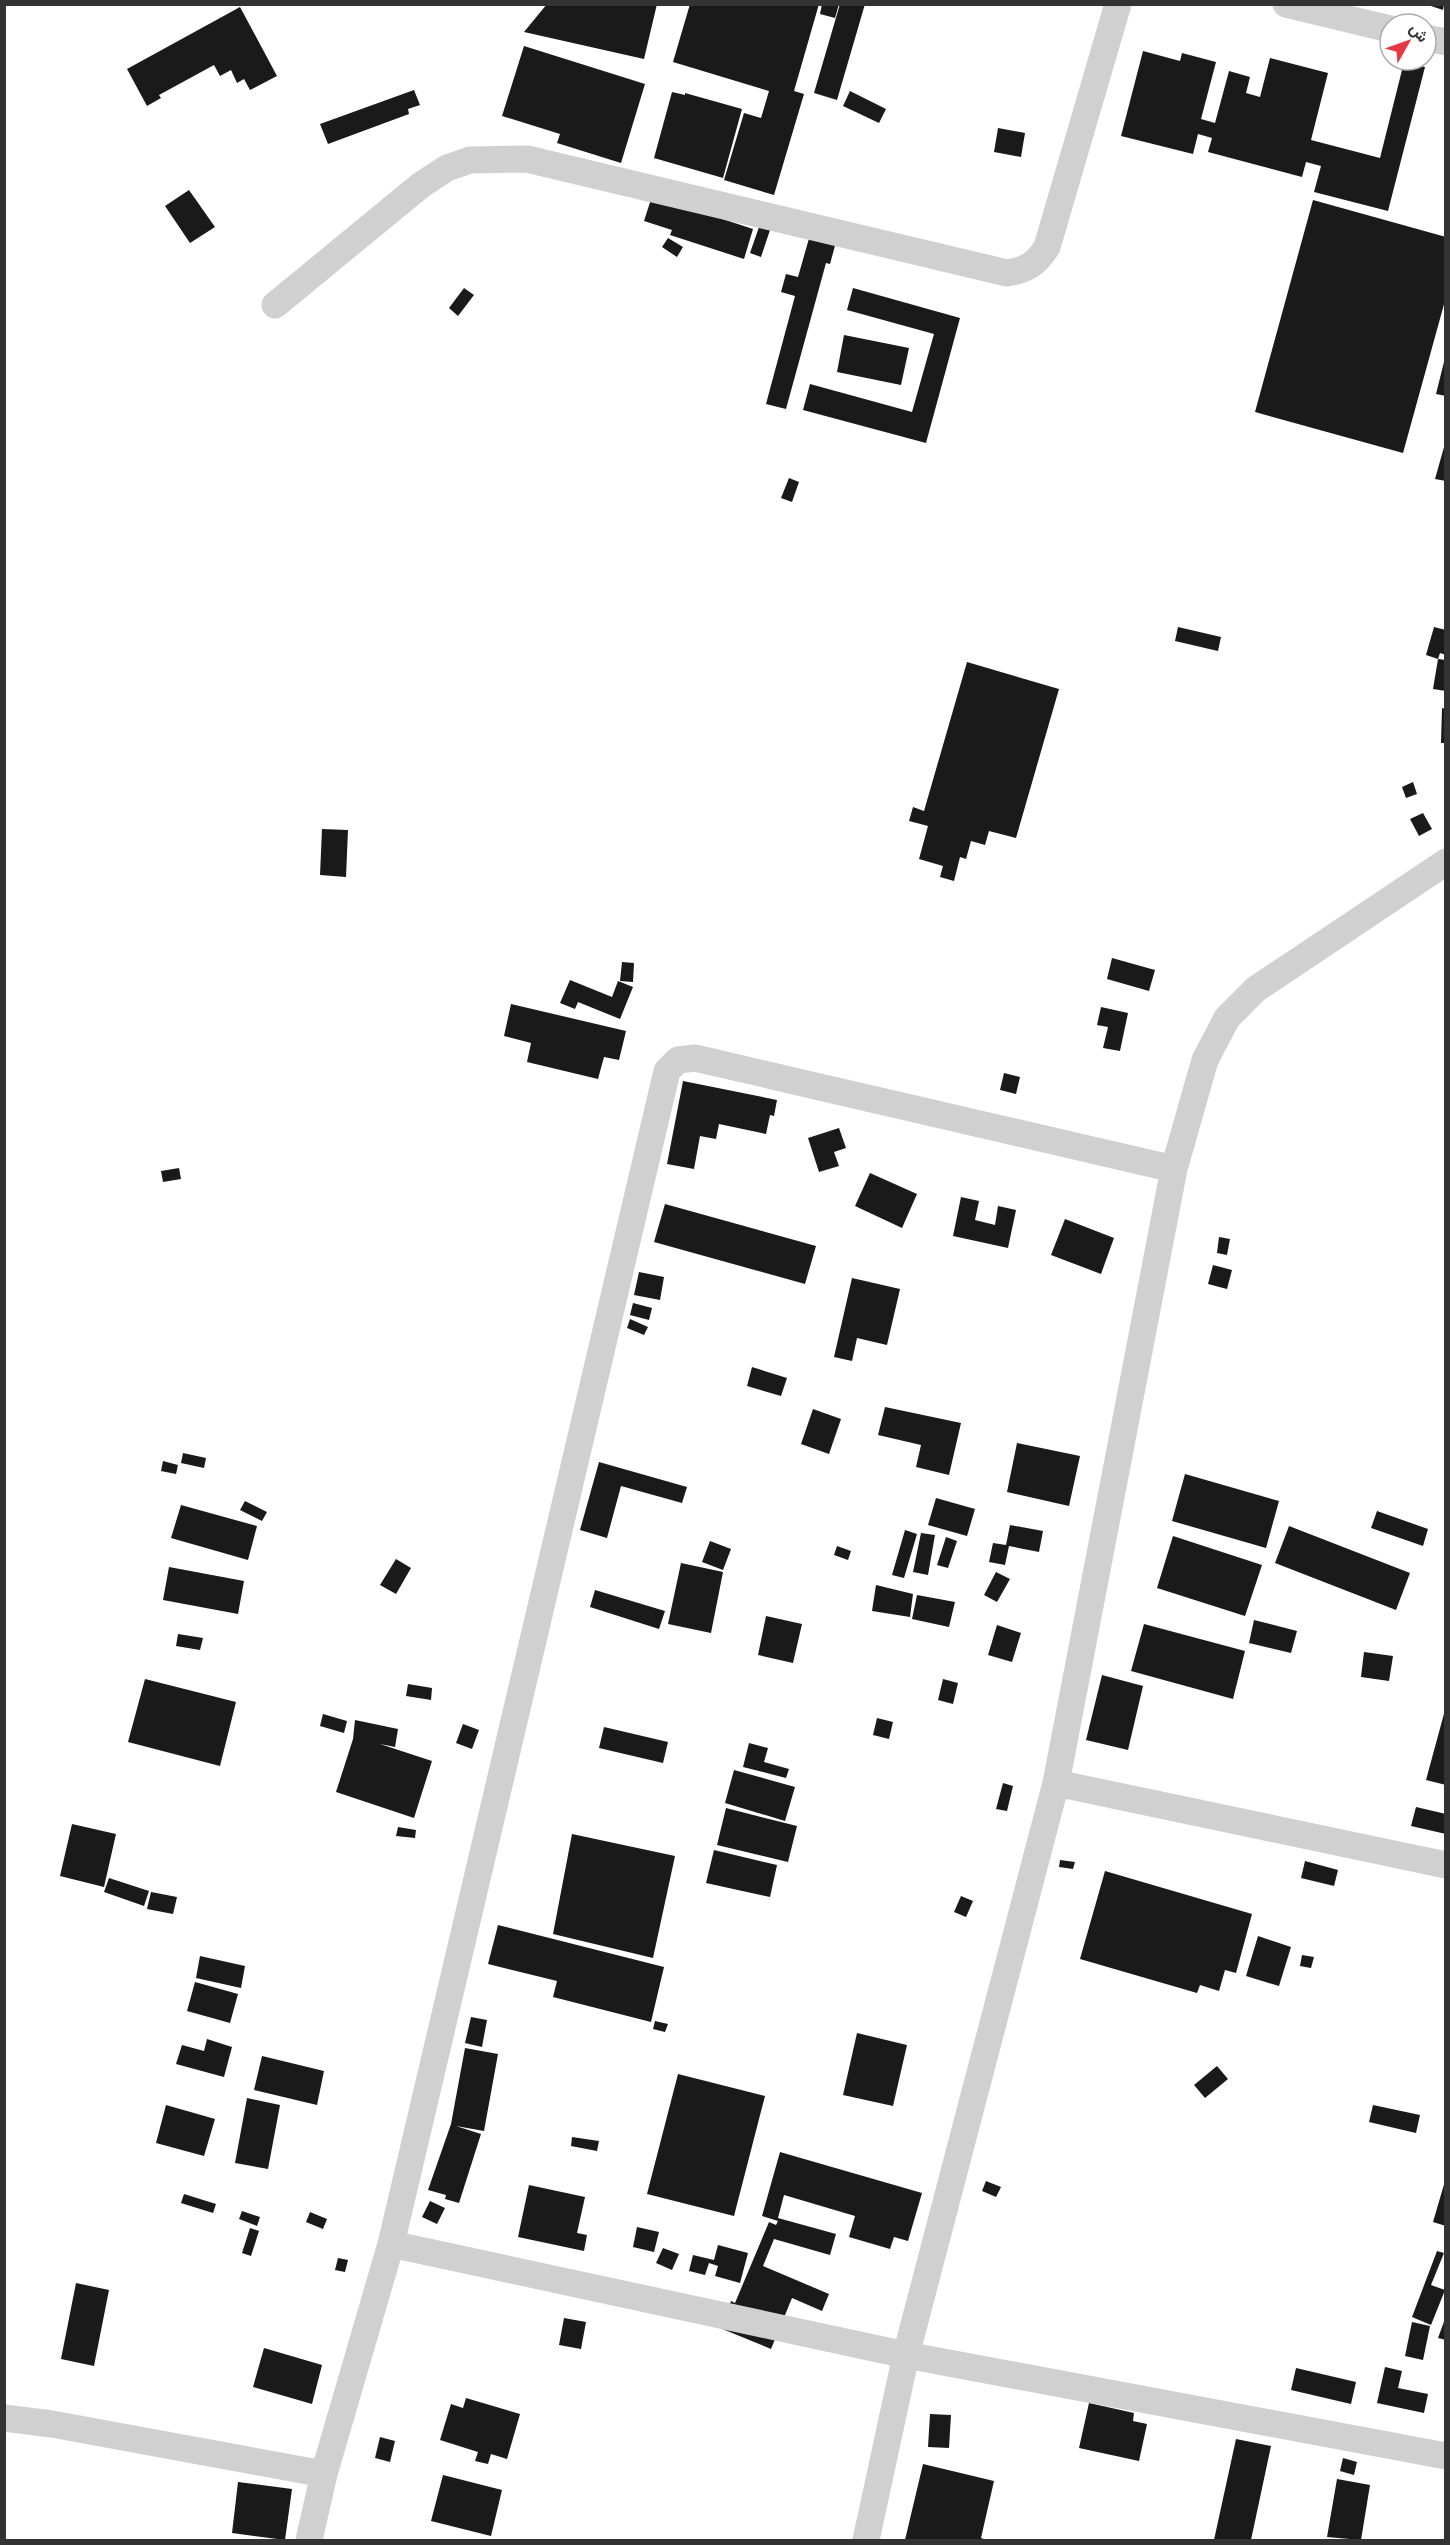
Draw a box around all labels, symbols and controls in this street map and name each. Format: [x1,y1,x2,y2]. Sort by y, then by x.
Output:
north arrow [1378,12,1438,72]
text: ش [1405,18,1434,47]

